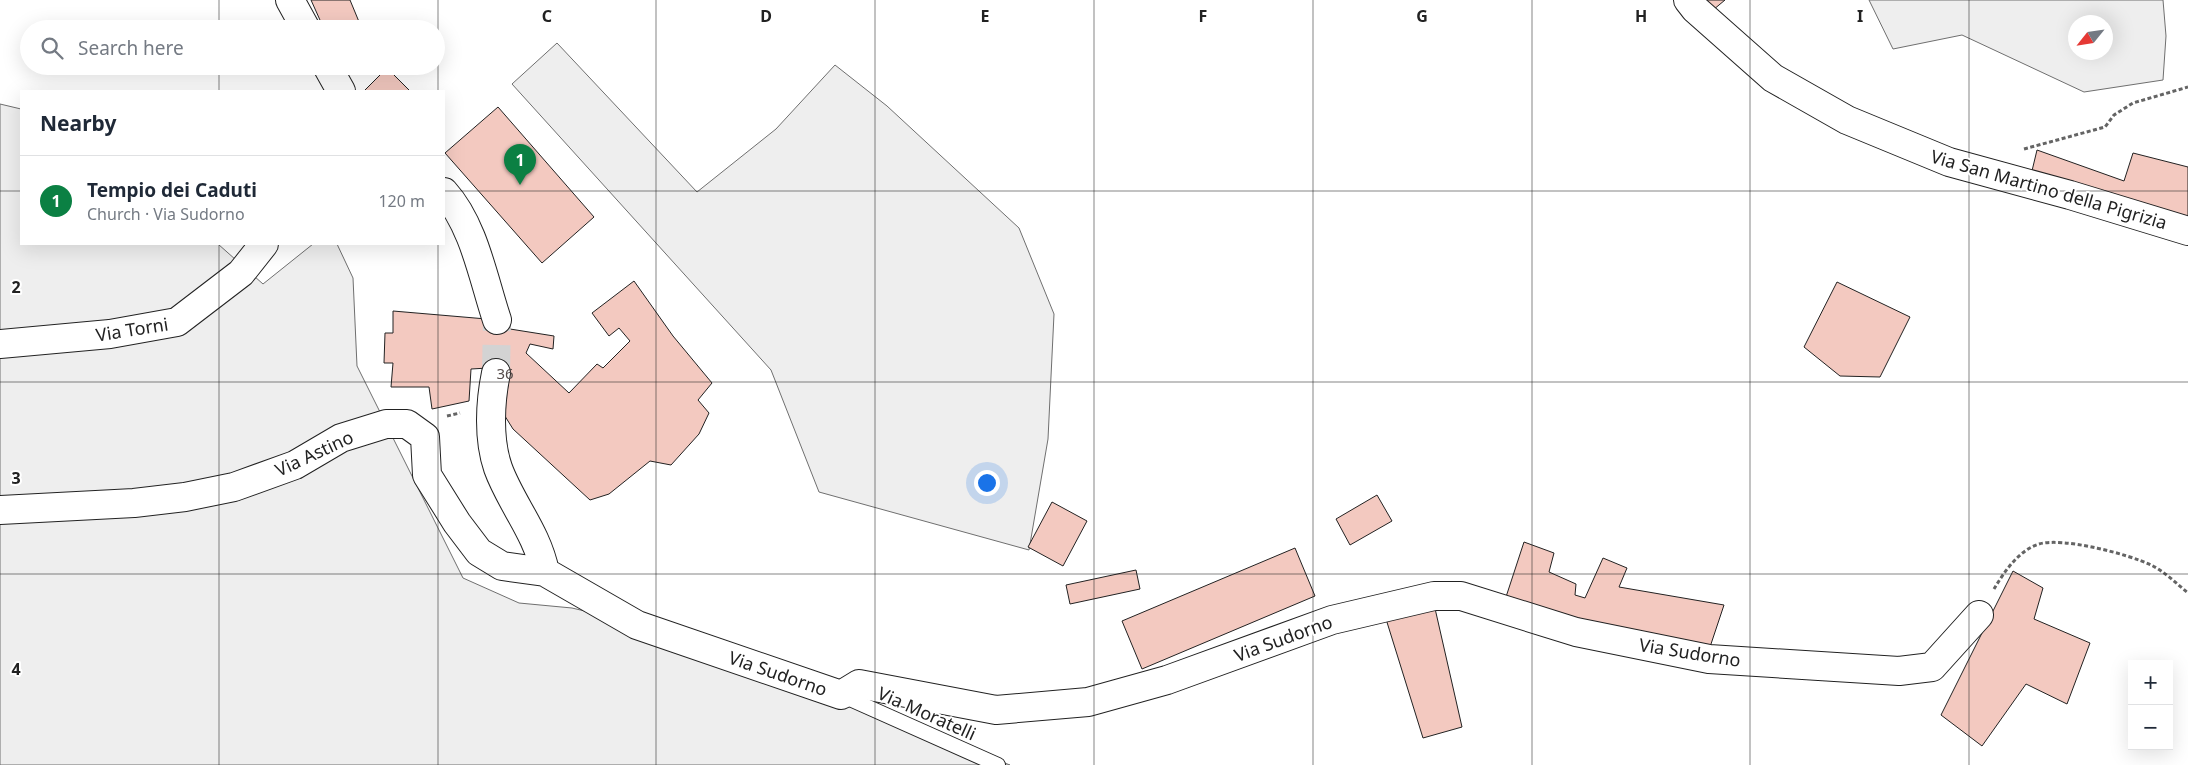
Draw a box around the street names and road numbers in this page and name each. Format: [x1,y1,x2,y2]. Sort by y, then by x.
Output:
street label: Via San Martino della Pigrizia [1928,144,2170,234]
street label: Via Torni [94,311,170,347]
street label: Via Astino [271,424,357,482]
street label: Via Sudorno [1231,609,1335,667]
street label: Via Sudorno [1637,632,1743,672]
street label: Via Sudorno [726,645,830,701]
street label: Via Moratelli [874,681,980,745]

